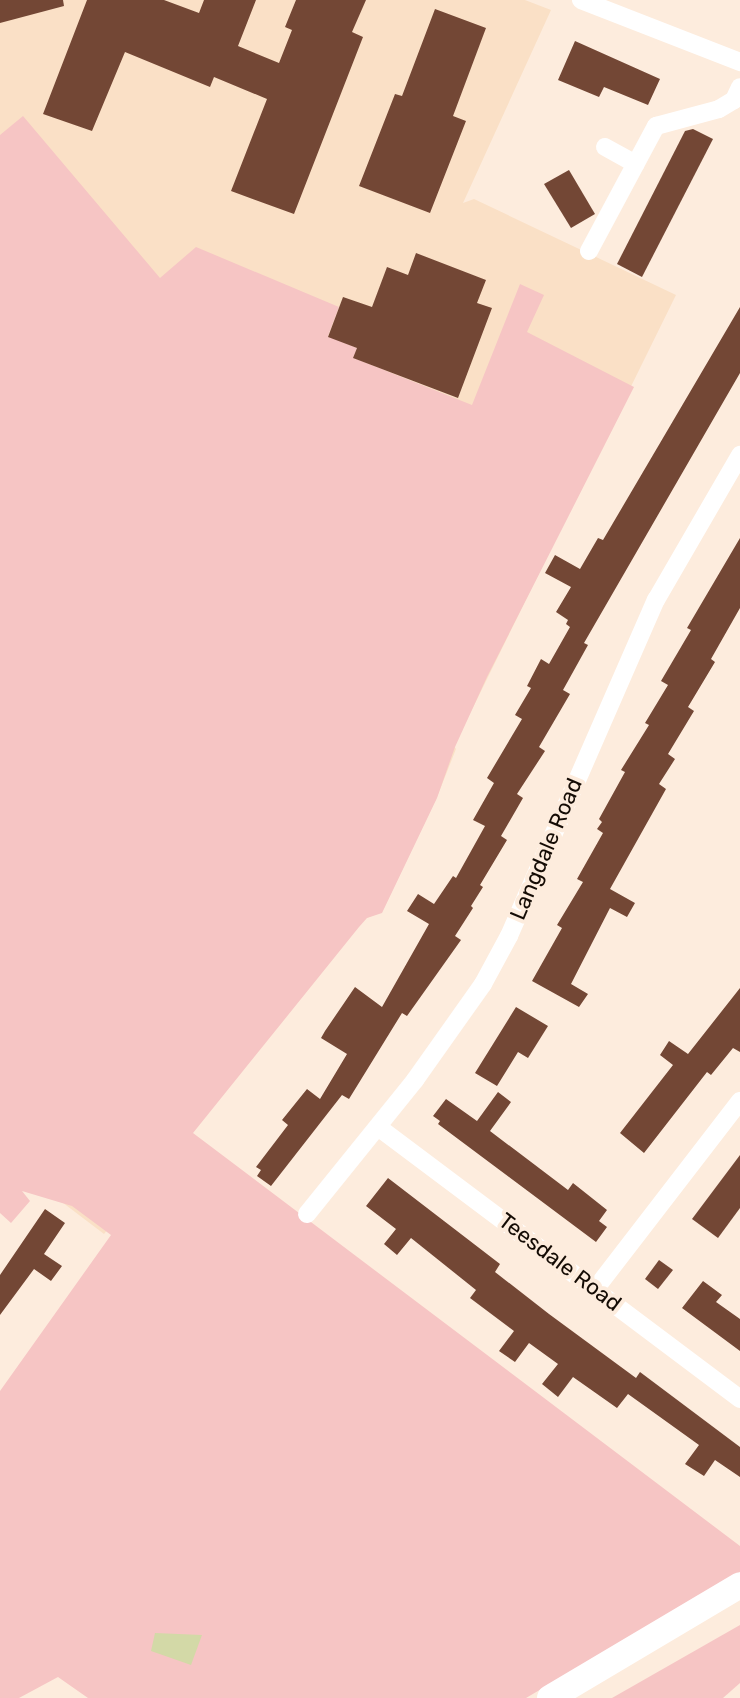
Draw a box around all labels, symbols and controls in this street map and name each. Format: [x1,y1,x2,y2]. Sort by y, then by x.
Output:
street label: Langdale Road [504,774,588,924]
street label: Teesdale Road [493,1207,627,1317]

